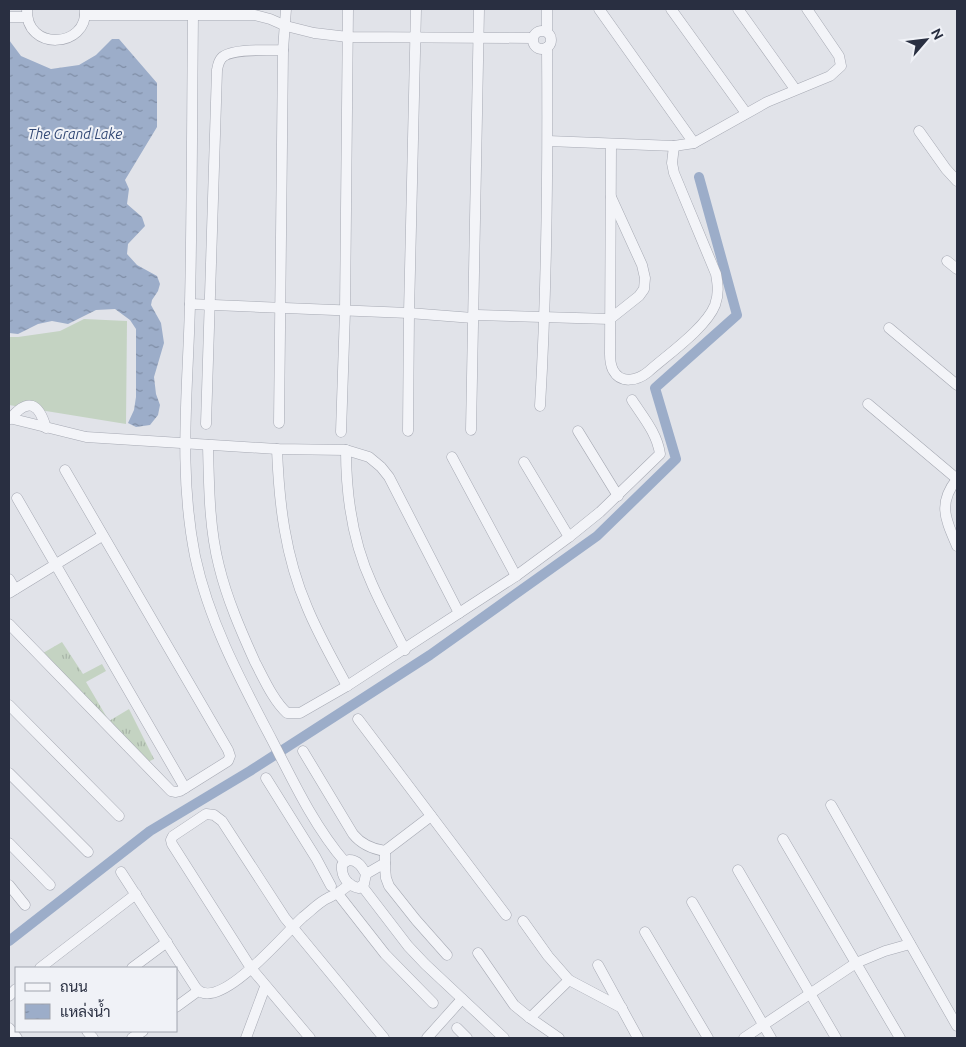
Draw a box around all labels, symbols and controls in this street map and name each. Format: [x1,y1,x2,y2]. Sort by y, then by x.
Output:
north arrow [901,15,951,65]
text: N [928,26,947,42]
water label: The Grand Lake [28,126,122,142]
legend [15,967,178,1032]
text: ถนน [60,978,88,995]
text: แหล่งน้ำ [60,999,111,1020]

